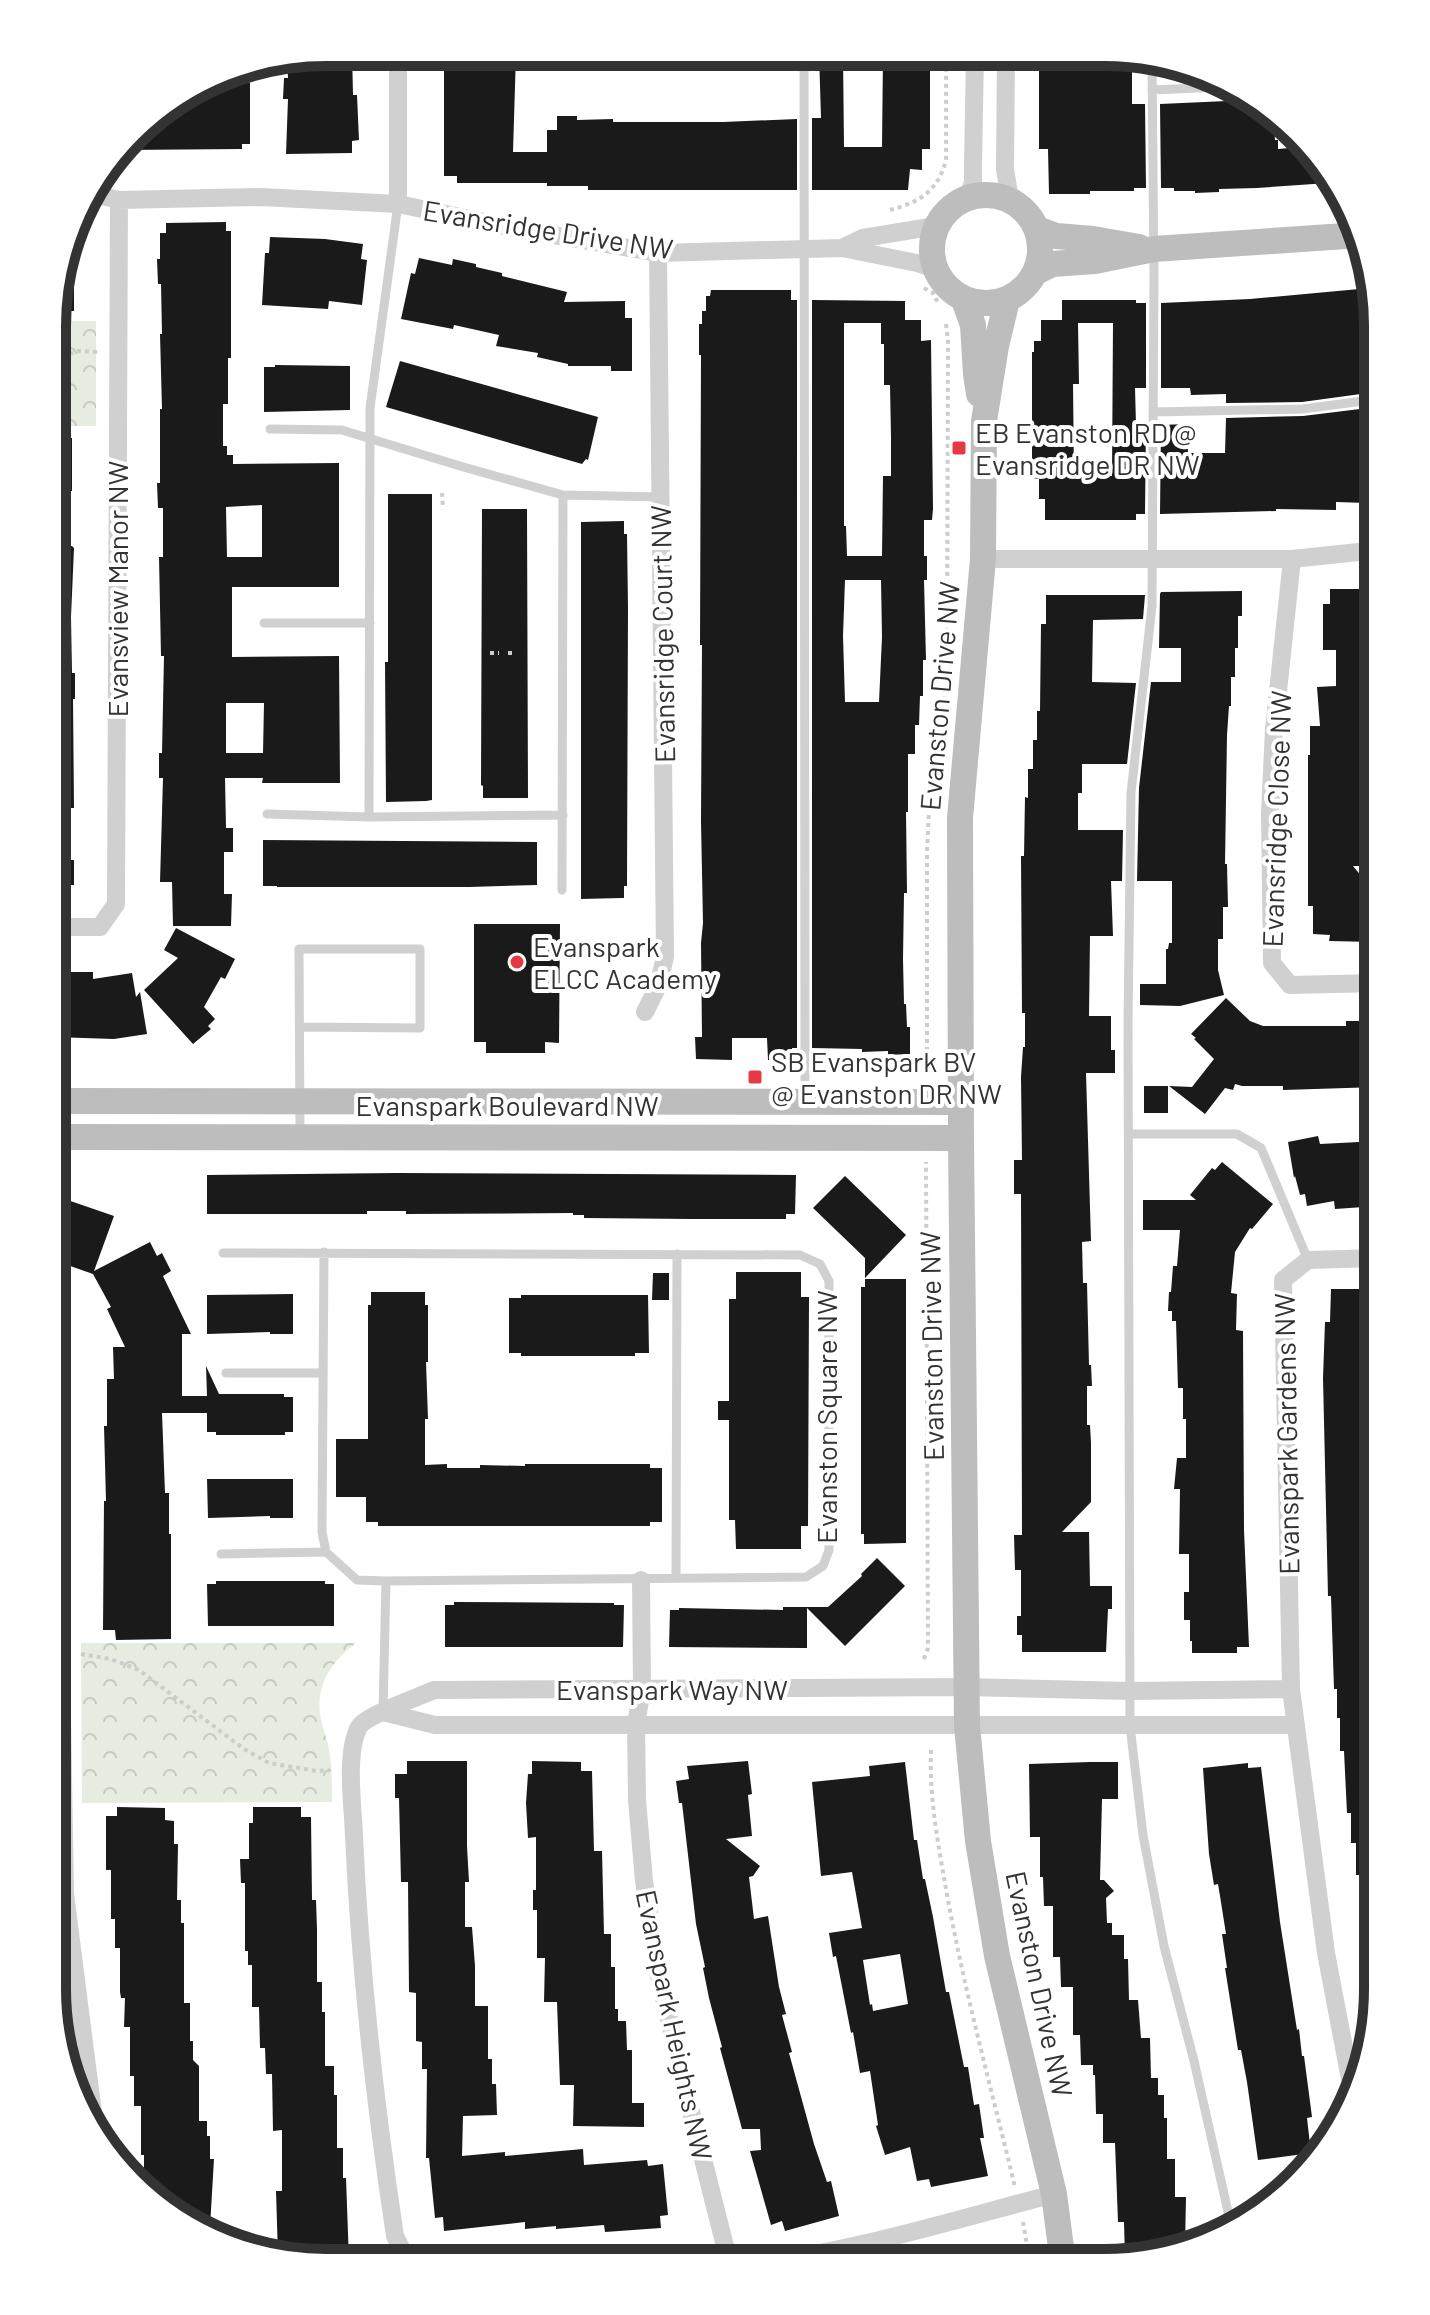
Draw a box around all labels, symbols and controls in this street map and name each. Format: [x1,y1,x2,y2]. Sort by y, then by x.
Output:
street label: Evansridge Drive NW [421,192,675,266]
place label: EB Evanston RD @ Evansridge DR NW [975,415,1199,481]
marker: EB Evanston RD @ Evansridge DR NW [950,439,968,457]
street label: Evansview Manor NW [100,461,134,717]
street label: Evansridge Court NW [643,505,681,763]
street label: Evanston Drive NW [912,580,966,812]
street label: Evansridge Close NW [1255,690,1297,948]
place label: Evanspark ELCC Academy [533,929,717,995]
marker: Evanspark ELCC Academy [508,953,526,971]
place label: SB Evanspark BV @ Evanston DR NW [771,1044,1002,1110]
marker: SB Evanspark BV @ Evanston DR NW [746,1068,764,1086]
street label: Evanspark Boulevard NW [356,1088,658,1122]
street label: Evanston Drive NW [912,1231,950,1461]
street label: Evanston Square NW [809,1290,843,1544]
street label: Evanspark Gardens NW [1267,1293,1305,1575]
street label: Evanspark Way NW [556,1672,788,1706]
street label: Evanston Drive NW [999,1868,1081,2100]
street label: Evanspark Heights NW [630,1887,720,2163]

